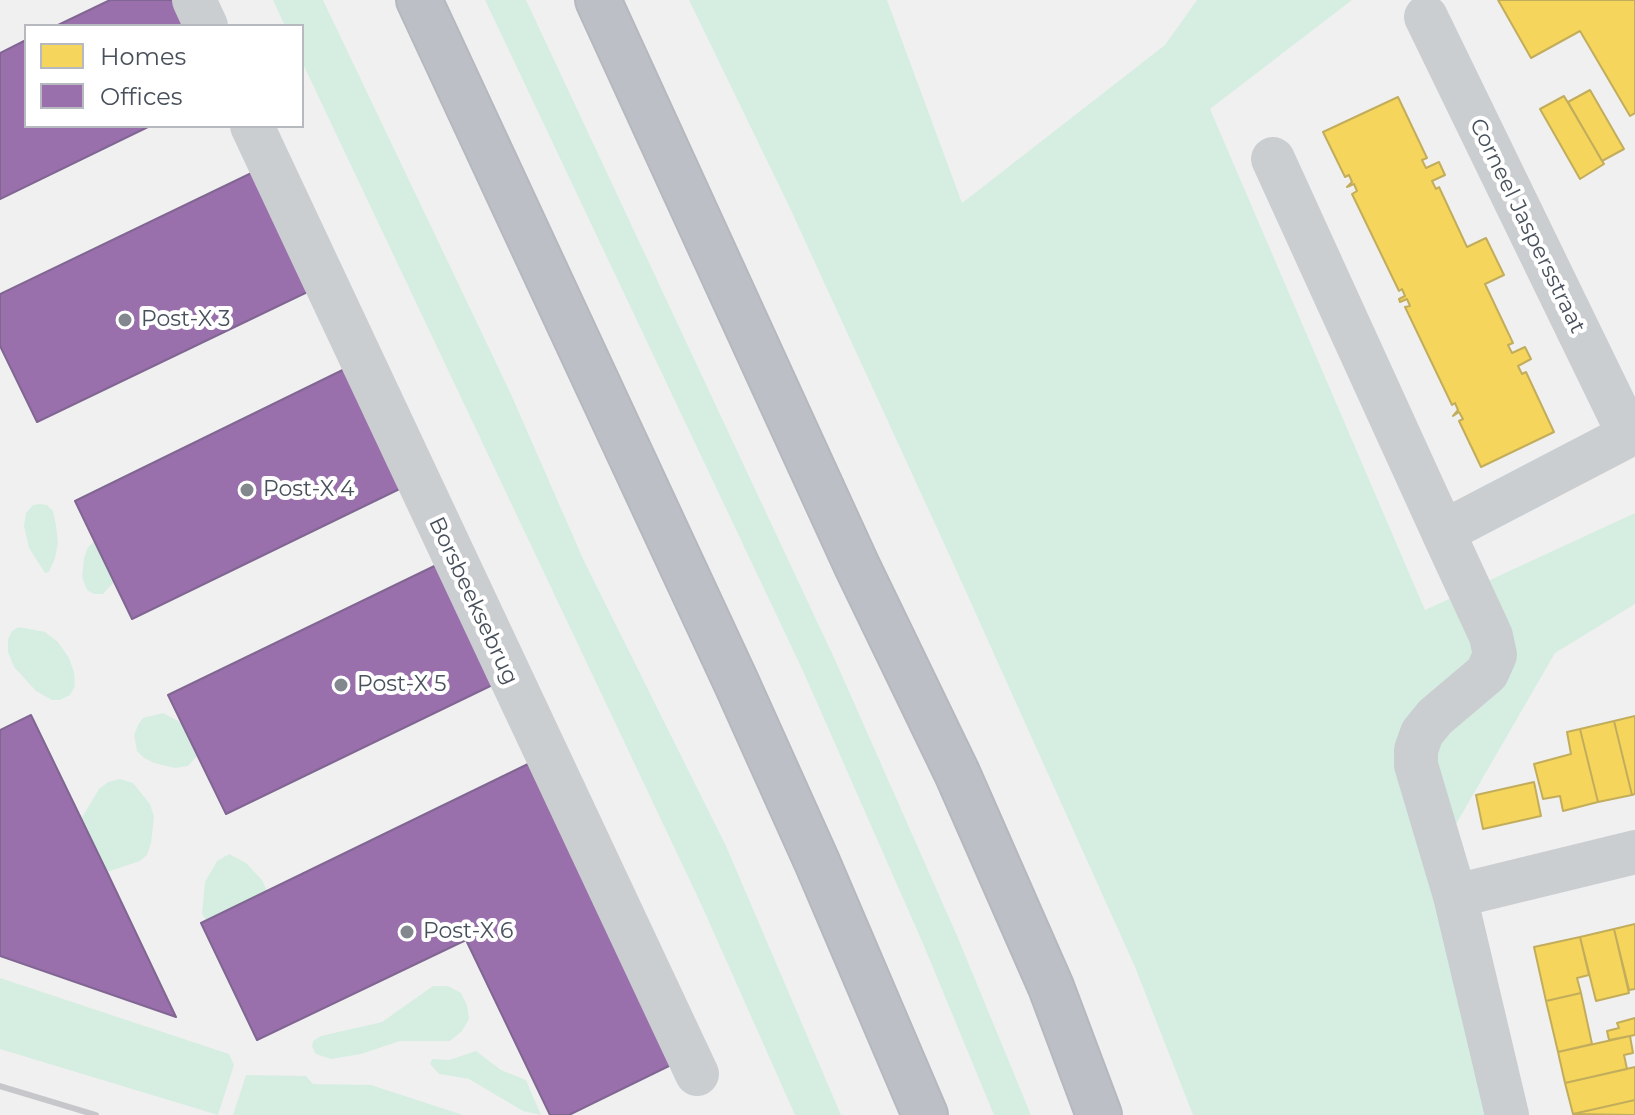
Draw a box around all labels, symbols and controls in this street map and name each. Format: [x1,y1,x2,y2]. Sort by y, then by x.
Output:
legend [24,24,304,128]
text: Homes [100,42,186,71]
text: Offices [100,82,182,111]
street label: Corneel Jaspersstraat [1463,114,1591,338]
place label: Post-X 3 [141,307,230,333]
marker: Post-X 3 [116,311,134,329]
place label: Post-X 4 [263,477,355,503]
marker: Post-X 4 [238,481,256,499]
street label: Borsbeeksebrug [423,513,523,689]
place label: Post-X 5 [357,672,446,698]
marker: Post-X 5 [332,676,350,694]
place label: Post-X 6 [423,919,513,945]
marker: Post-X 6 [398,923,416,941]

